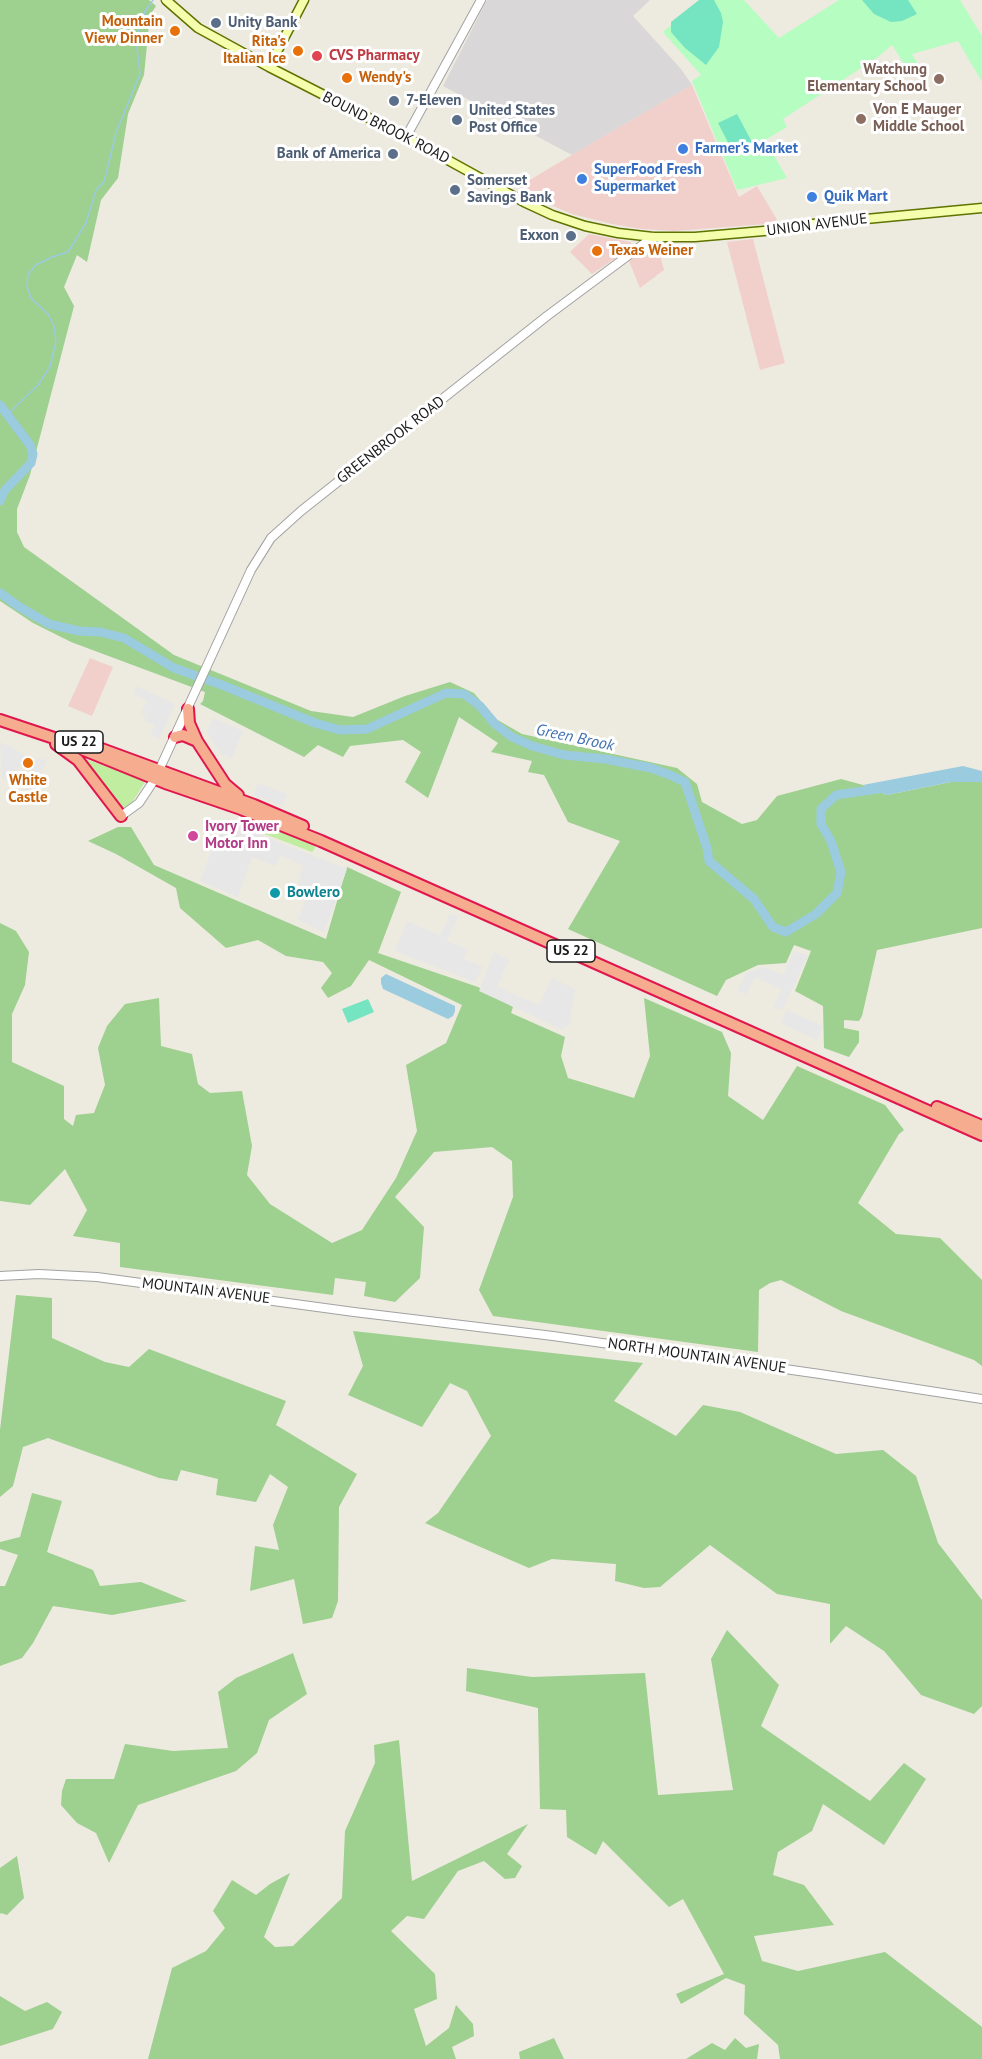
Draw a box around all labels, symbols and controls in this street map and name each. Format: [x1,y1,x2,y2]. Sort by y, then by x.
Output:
place label: Mountain View Dinner [85,13,163,48]
place label: Unity Bank [228,14,297,32]
marker: Unity Bank [209,16,223,30]
marker: Mountain View Dinner [168,24,182,38]
place label: Rita's Italian Ice [223,33,286,68]
marker: Rita's Italian Ice [291,44,305,58]
place label: CVS Pharmacy [329,47,420,65]
marker: CVS Pharmacy [310,49,324,63]
place label: Watchung Elementary School [807,61,927,96]
place label: Wendy's [359,69,411,87]
marker: Wendy's [340,71,354,85]
marker: Watchung Elementary School [932,72,946,86]
street label: BOUND BROOK ROAD [319,88,453,168]
place label: 7-Eleven [406,92,461,110]
marker: 7-Eleven [387,94,401,108]
place label: Von E Mauger Middle School [873,101,964,136]
place label: United States Post Office [469,102,555,137]
marker: Von E Mauger Middle School [854,112,868,126]
marker: United States Post Office [450,113,464,127]
place label: Farmer's Market [695,140,798,158]
marker: Farmer's Market [676,142,690,156]
place label: Bank of America [277,145,381,163]
marker: Bank of America [386,147,400,161]
place label: SuperFood Fresh Supermarket [594,161,702,196]
place label: Somerset Savings Bank [467,172,552,207]
marker: SuperFood Fresh Supermarket [575,172,589,186]
marker: Somerset Savings Bank [448,183,462,197]
place label: Quik Mart [824,188,888,206]
marker: Quik Mart [805,190,819,204]
street label: UNION AVENUE [766,210,868,240]
place label: Exxon [520,227,559,245]
marker: Exxon [564,229,578,243]
place label: Texas Weiner [609,242,693,260]
marker: Texas Weiner [590,244,604,258]
street label: GREENBROOK ROAD [334,392,448,488]
water label: Green Brook [534,720,616,756]
road number: US 22 [55,731,103,753]
marker: White Castle [21,756,35,770]
place label: White Castle [8,772,48,807]
place label: Ivory Tower Motor Inn [205,818,279,853]
marker: Ivory Tower Motor Inn [186,829,200,843]
place label: Bowlero [287,884,340,902]
marker: Bowlero [268,886,282,900]
road number: US 22 [547,940,595,962]
street label: MOUNTAIN AVENUE [141,1274,271,1308]
street label: NORTH MOUNTAIN AVENUE [607,1335,787,1377]

